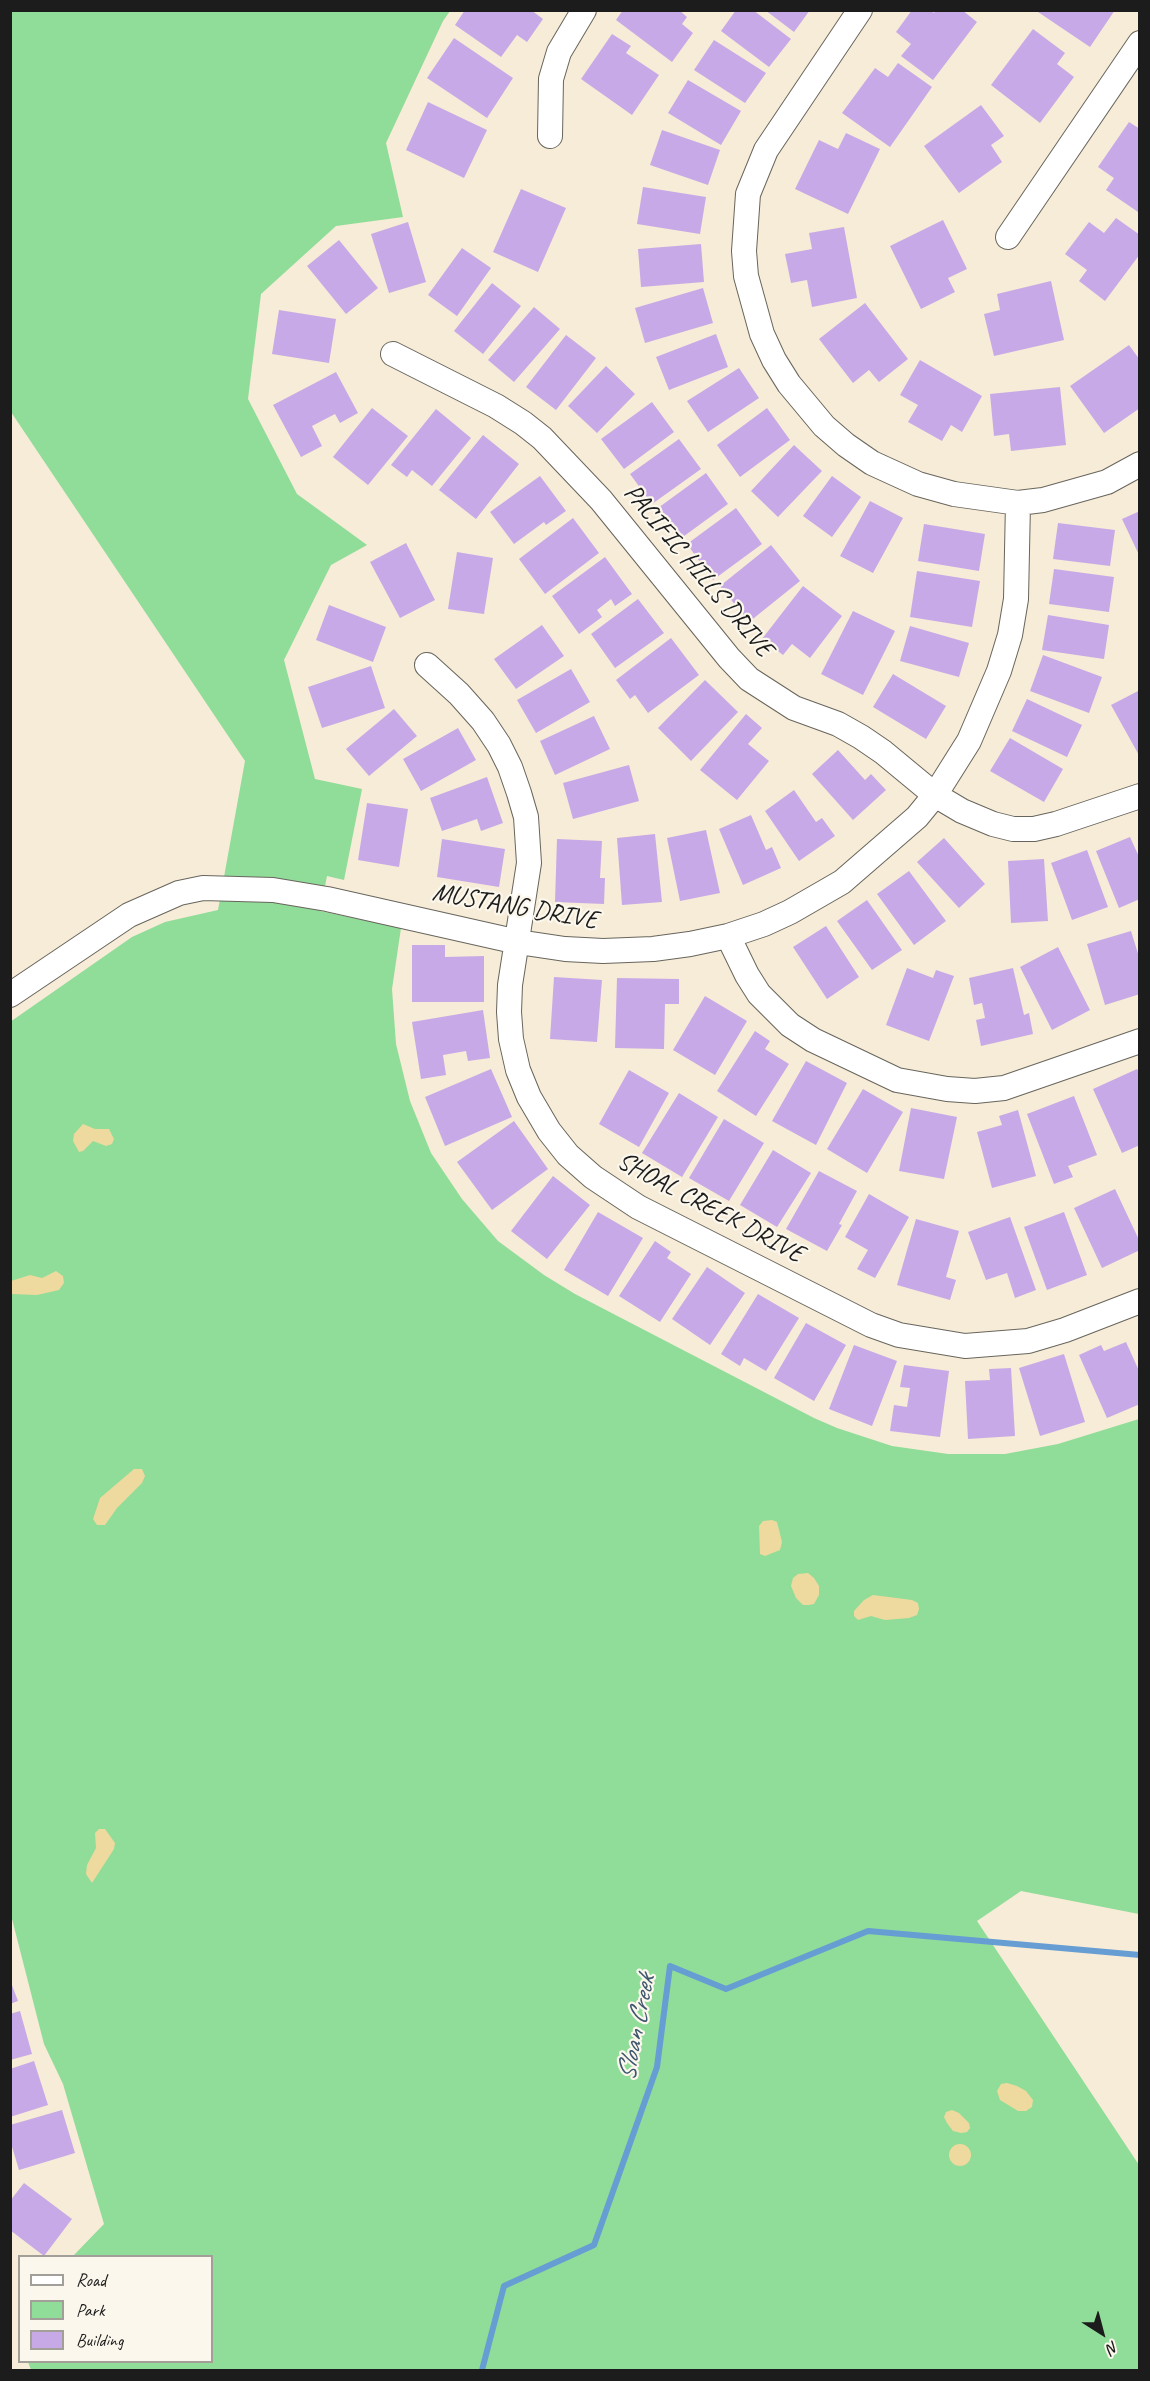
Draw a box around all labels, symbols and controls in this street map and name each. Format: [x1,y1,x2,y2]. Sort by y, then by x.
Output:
street label: PACIFIC HILLS DRIVE [617,478,779,664]
street label: MUSTANG DRIVE [430,877,600,937]
street label: SHOAL CREEK DRIVE [612,1146,808,1270]
water label: Sloan Creek [611,1972,663,2084]
legend [18,2255,213,2363]
text: Road [76,2269,106,2291]
text: Park [76,2299,105,2321]
north arrow [1072,2303,1132,2363]
text: Building [76,2329,123,2351]
text: N [1103,2337,1122,2359]

